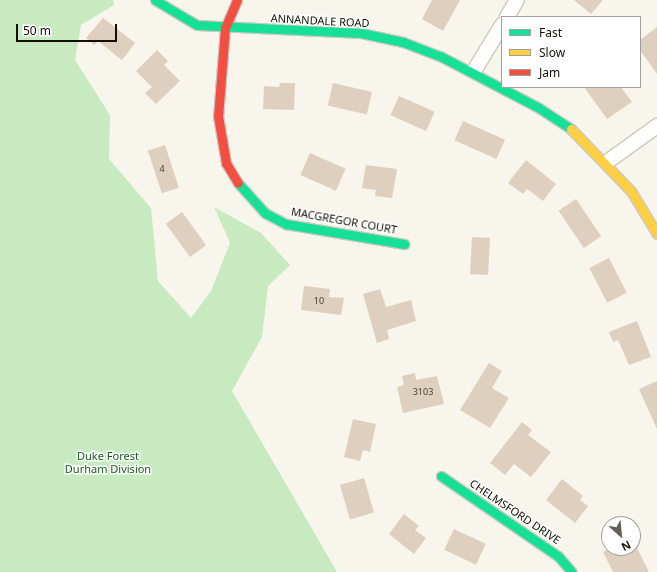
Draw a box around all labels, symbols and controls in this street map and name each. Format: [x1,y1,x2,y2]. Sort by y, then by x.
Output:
street label: ANNANDALE ROAD [270,12,370,30]
scale bar [18,16,119,42]
legend [501,16,641,88]
text: 50 m [23,22,51,39]
text: Fast [539,24,562,41]
text: Slow [539,44,565,61]
text: Jam [539,64,560,81]
house number: 4 [159,164,165,174]
street label: MACGREGOR COURT [290,205,398,237]
house number: 10 [314,296,324,306]
house number: 3103 [413,387,433,397]
park label: Duke Forest Durham Division [65,450,151,476]
street label: CHELMSFORD DRIVE [467,477,563,547]
north arrow [601,516,641,556]
text: N [619,538,634,555]

